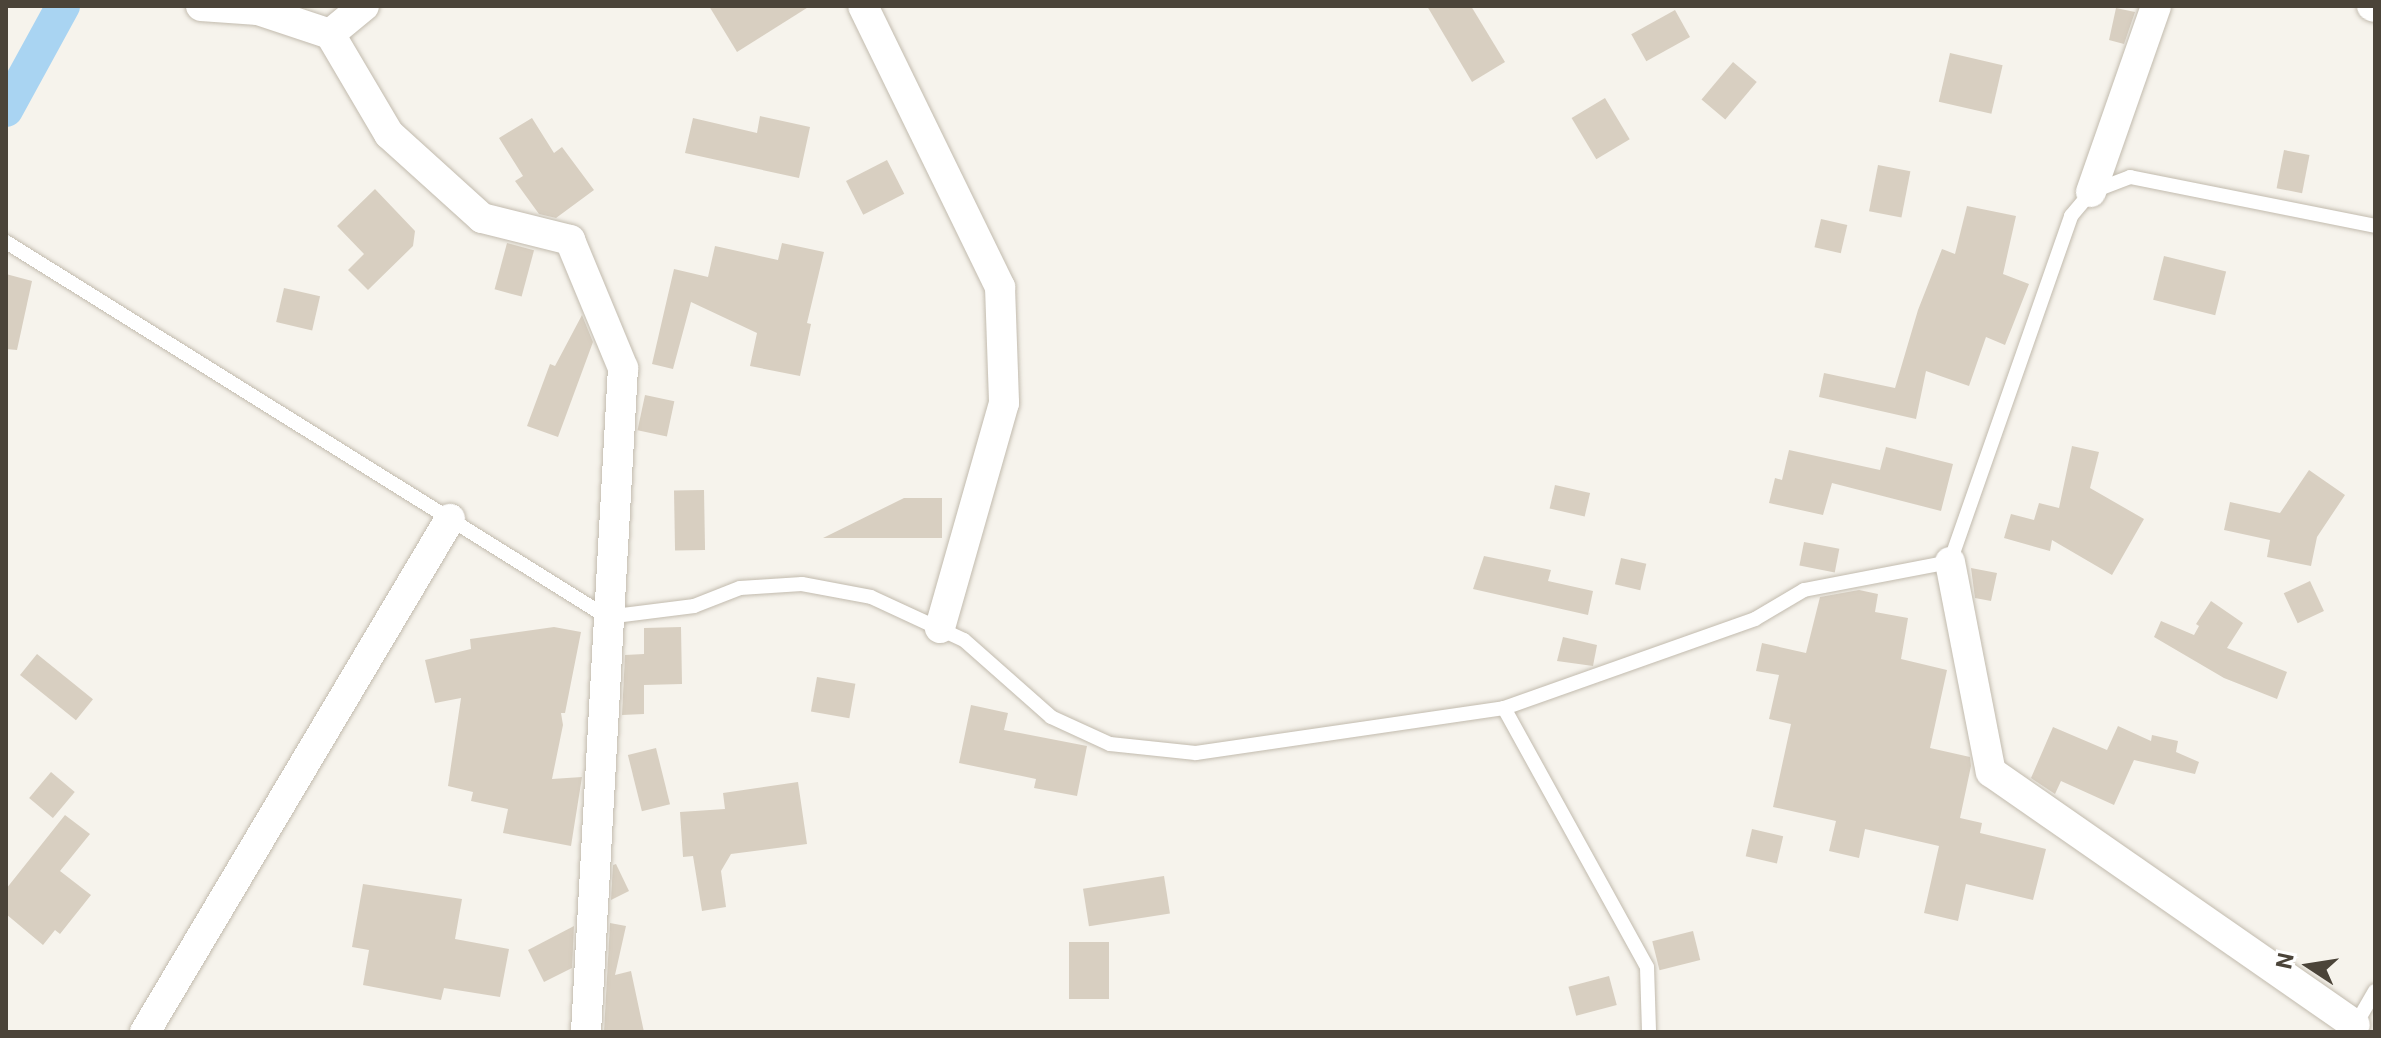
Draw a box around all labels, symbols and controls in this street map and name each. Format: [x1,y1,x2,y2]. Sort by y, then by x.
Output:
north arrow [2269,926,2349,1006]
text: N [2271,951,2299,971]

